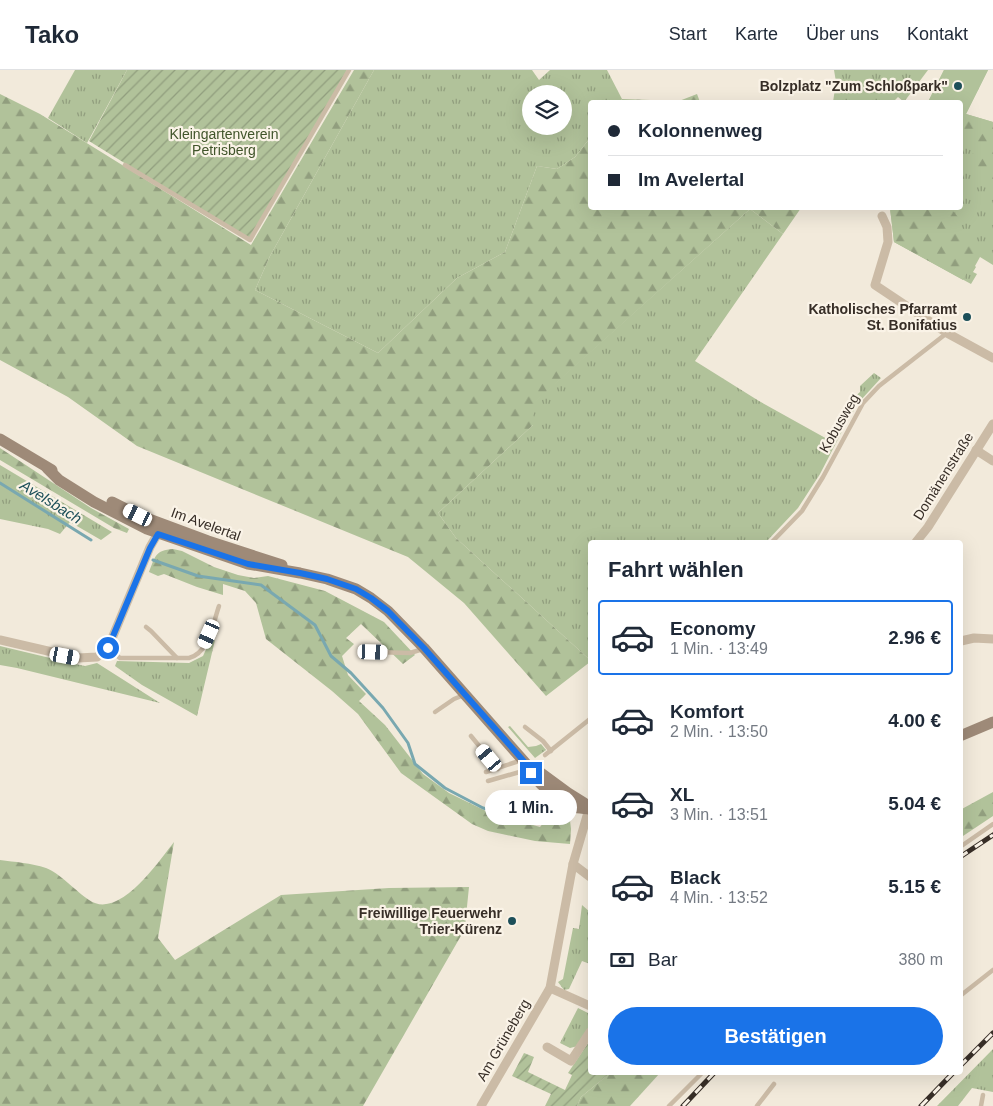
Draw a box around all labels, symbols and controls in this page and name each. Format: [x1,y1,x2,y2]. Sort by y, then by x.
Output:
text: Tako [25,21,79,48]
text: Start [669,24,707,44]
text: Karte [735,24,778,44]
text: Über uns [806,24,879,44]
text: Kontakt [907,24,968,44]
place label: Bolzplatz "Zum Schloßpark" [760,78,948,94]
marker: Bolzplatz "Zum Schloßpark" [952,80,964,92]
map controls [522,85,572,135]
button: layers [522,85,572,135]
text: Kolonnenweg [638,120,763,141]
park label: Kleingartenverein Petrisberg [170,126,278,158]
text: Im Avelertal [638,169,744,190]
place label: Katholisches Pfarramt St. Bonifatius [808,301,957,333]
marker: Katholisches Pfarramt St. Bonifatius [961,311,973,323]
street label: Kobusweg [816,391,862,455]
street label: Domänenstraße [910,429,976,523]
water label: Avelsbach [17,476,85,527]
car [121,502,154,528]
street label: Im Avelertal [169,504,243,544]
text: Fahrt wählen [608,557,744,582]
icon: car [610,615,655,660]
car [196,617,221,651]
text: Economy [670,618,756,639]
text: 2.96 € [888,627,941,648]
route start [97,637,119,659]
text: 1 Min. · 13:49 [670,640,768,657]
car [357,644,388,660]
car [48,646,81,666]
icon: car [610,698,655,743]
text: Komfort [670,701,744,722]
text: 4.00 € [888,710,941,731]
text: 2 Min. · 13:50 [670,723,768,740]
car [473,742,504,774]
route end [520,762,542,784]
icon: car [610,781,655,826]
text: XL [670,784,694,805]
callout: 1 Min. [485,790,577,826]
text: 5.04 € [888,793,941,814]
text: 1 Min. [508,799,554,816]
text: 3 Min. · 13:51 [670,806,768,823]
icon: car [610,864,655,909]
text: Black [670,867,721,888]
text: 5.15 € [888,876,941,897]
text: 4 Min. · 13:52 [670,889,768,906]
place label: Freiwillige Feuerwehr Trier-Kürenz [359,905,503,937]
marker: Freiwillige Feuerwehr Trier-Kürenz [506,915,518,927]
icon: cash [608,946,636,974]
text: Bar [648,949,678,970]
text: 380 m [899,951,943,968]
street label: Am Grüneberg [473,996,533,1084]
button: Bestätigen [608,1007,943,1065]

